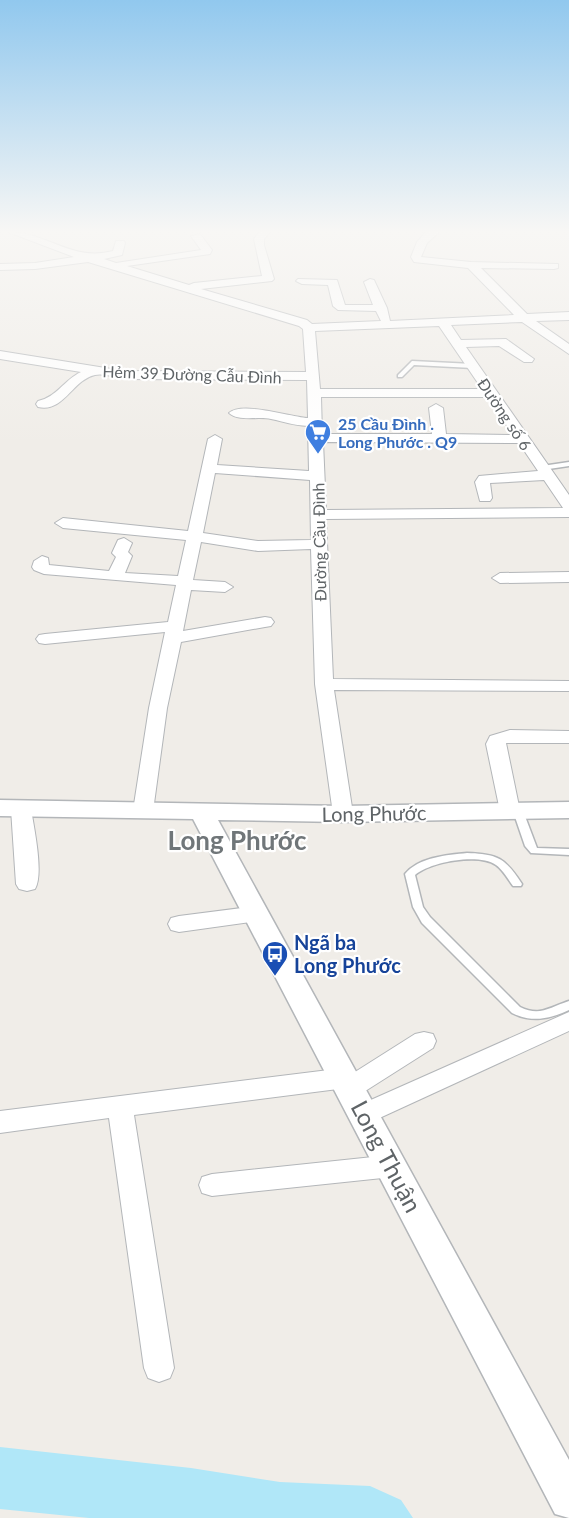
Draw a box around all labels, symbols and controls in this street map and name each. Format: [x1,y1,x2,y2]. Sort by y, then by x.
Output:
street label: Hẻm 39 Đường Cẫu Đình [102,361,282,387]
street label: Đường số 6 [474,374,536,454]
place label: 25 Cầu Đình . Long Phước . Q9 [338,414,457,451]
supermarket icon: 25 Cầu Đình . Long Phước . Q9 [303,417,333,455]
street label: Đường Cầu Đình [308,482,330,602]
street label: Long Phước [321,800,427,826]
district label: Long Phước [168,824,307,856]
place label: Ngã ba Long Phước [294,930,401,977]
bus stop icon: Ngã ba Long Phước [260,939,290,977]
street label: Long Thuận [345,1095,429,1217]

